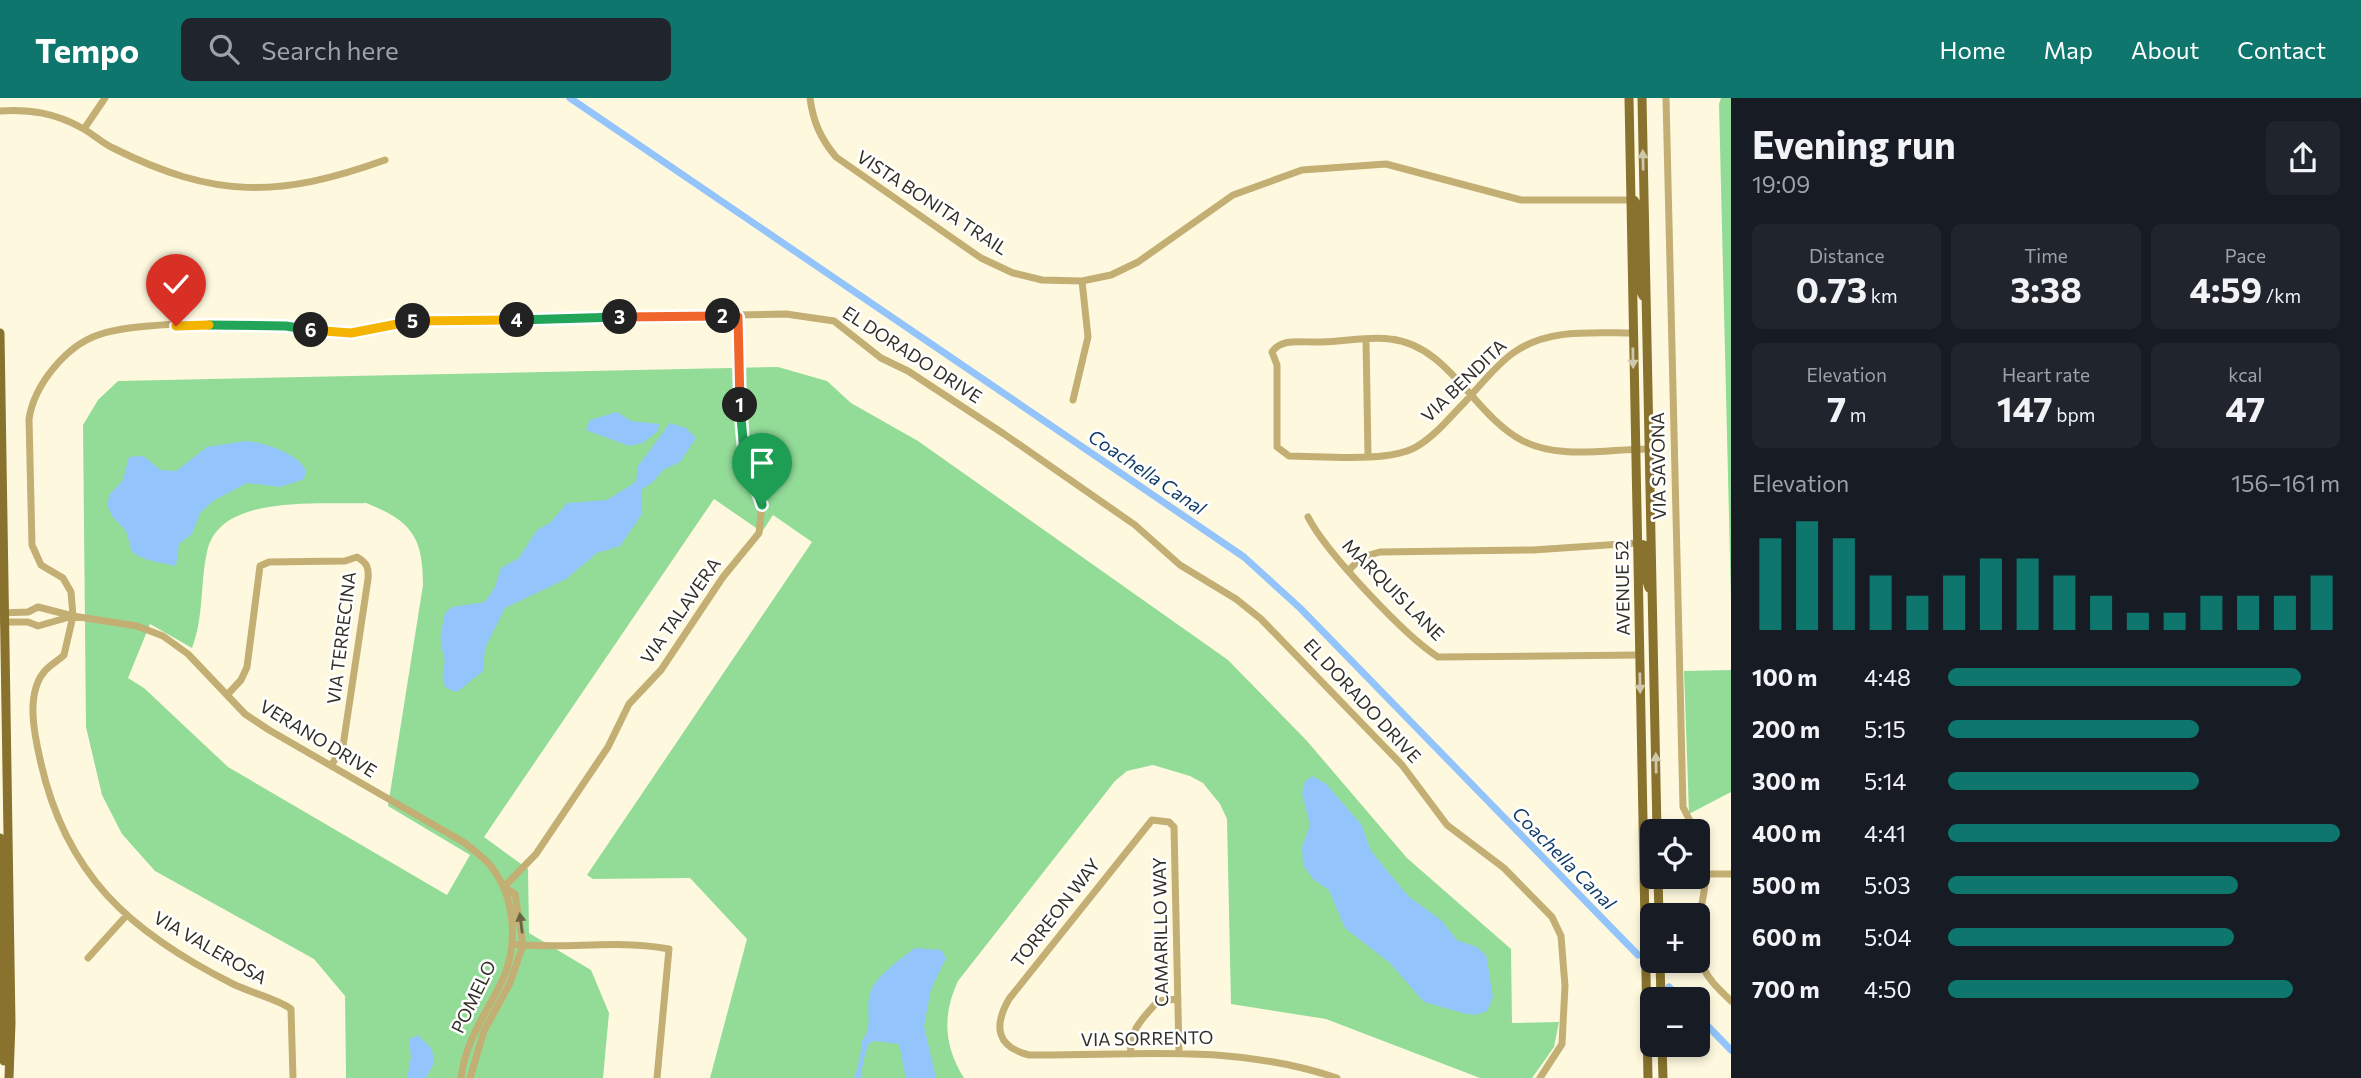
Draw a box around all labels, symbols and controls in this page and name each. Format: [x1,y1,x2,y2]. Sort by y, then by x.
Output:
search box [181,18,671,81]
text: Tempo [35,29,139,70]
icon: search [205,30,243,68]
text: Search here [261,34,399,65]
text: Home [1940,35,2006,64]
text: Map [2044,35,2093,64]
text: About [2131,35,2199,64]
text: Contact [2237,35,2326,64]
text: Evening run [1752,120,1956,167]
button: share [2266,121,2340,195]
street label: VISTA BONITA TRAIL [853,145,1012,259]
one-way arrow [1637,149,1649,171]
text: 19:09 [1752,170,1810,198]
text: Distance [1809,244,1884,267]
text: Time [2024,244,2068,267]
text: Pace [2225,244,2266,267]
pin [146,254,206,326]
icon: check [157,265,195,303]
text: 0.73 [1796,267,1867,310]
text: 3:38 [2010,267,2082,310]
text: 4:59 [2189,267,2262,310]
text: km [1867,284,1898,307]
text: /km [2262,284,2301,307]
pin: 2 [706,298,740,333]
pin: 3 [602,300,638,334]
street label: EL DORADO DRIVE [839,301,986,407]
pin: 4 [500,302,534,338]
pin: 5 [396,304,430,339]
text: 2 [717,304,728,327]
text: 3 [614,305,625,328]
text: 4 [511,308,522,331]
text: 5 [407,309,418,332]
pin: 6 [294,313,328,348]
text: 6 [305,318,316,341]
street label: VIA BENDITA [1416,334,1510,426]
one-way arrow [1628,347,1639,369]
text: Elevation [1807,363,1887,386]
text: Heart rate [2002,363,2090,386]
text: kcal [2228,363,2262,386]
text: 7 [1827,386,1846,429]
text: 147 [1997,386,2053,429]
text: 47 [2225,386,2265,429]
pin: 1 [722,388,758,422]
text: 1 [735,393,744,416]
text: m [1846,403,1866,426]
text: bpm [2053,403,2095,426]
street label: VIA SAVONA [1646,412,1670,520]
water label: Coachella Canal [1084,424,1211,520]
pin [732,433,792,505]
icon: arrive [743,444,781,482]
text: Elevation [1752,469,1849,497]
text: 156–161 m [2231,469,2340,497]
street label: MARQUIS LANE [1338,534,1449,645]
street label: AVENUE 52 [1610,540,1634,636]
street label: VIA TALAVERA [635,553,725,668]
street label: VIA TERRECINA [322,570,360,706]
street label: EL DORADO DRIVE [1300,634,1426,767]
text: 100 m [1752,663,1817,691]
text: 4:48 [1864,663,1911,691]
one-way arrow [1634,673,1646,695]
street label: VERANO DRIVE [256,695,381,782]
text: 200 m [1752,715,1820,743]
text: 5:15 [1864,715,1906,743]
one-way arrow [1650,752,1662,774]
text: 300 m [1752,767,1820,795]
text: 5:14 [1864,767,1906,795]
water label: Coachella Canal [1508,801,1622,915]
map controls [1640,819,1710,1057]
button: locate [1640,819,1710,889]
text: 400 m [1752,819,1821,847]
text: 4:41 [1864,819,1906,847]
street label: TORREON WAY [1006,853,1105,971]
street label: CAMARILLO WAY [1148,857,1172,1007]
text: 500 m [1752,871,1820,899]
text: 5:03 [1864,871,1911,899]
button: + [1640,903,1710,973]
street label: VIA VALEROSA [150,906,271,988]
one-way arrow [516,911,527,933]
text: 600 m [1752,923,1821,951]
text: 5:04 [1864,923,1911,951]
street label: POMELO [446,957,500,1037]
text: 700 m [1752,975,1820,1003]
text: 4:50 [1864,975,1911,1003]
button: − [1640,987,1710,1057]
street label: VIA SORRENTO [1081,1026,1213,1050]

